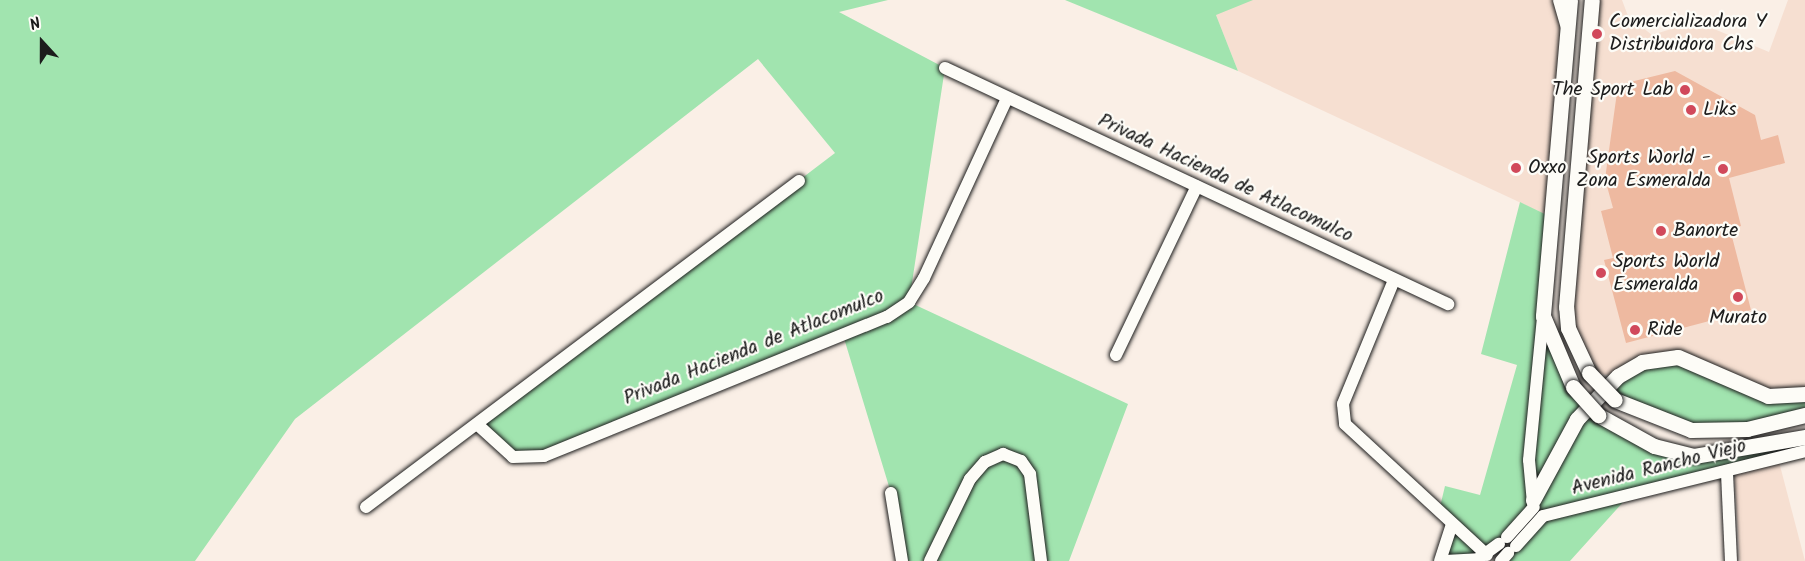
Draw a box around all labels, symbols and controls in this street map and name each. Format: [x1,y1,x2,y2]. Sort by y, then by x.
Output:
text: N [26,11,45,38]
place label: Comercializadora Y Distribuidora Chs [1609,11,1767,58]
north arrow [12,12,72,72]
marker: Comercializadora Y Distribuidora Chs [1590,27,1604,41]
place label: The Sport Lab [1552,78,1673,102]
marker: The Sport Lab [1678,83,1692,97]
place label: Liks [1703,98,1737,122]
marker: Liks [1684,103,1698,117]
street label: Privada Hacienda de Atlacomulco [1094,109,1356,249]
place label: Sports World - Zona Esmeralda [1576,146,1711,193]
place label: Oxxo [1528,156,1566,180]
marker: Oxxo [1509,161,1523,175]
marker: Sports World - Zona Esmeralda [1716,162,1730,176]
place label: Banorte [1673,219,1738,243]
marker: Banorte [1654,224,1668,238]
place label: Sports World Esmeralda [1613,250,1719,297]
marker: Sports World Esmeralda [1594,266,1608,280]
street label: Privada Hacienda de Atlacomulco [620,285,888,411]
marker: Murato [1731,290,1745,304]
place label: Murato [1709,306,1767,330]
place label: Ride [1647,318,1682,342]
marker: Ride [1628,323,1642,337]
street label: Avenida Rancho Viejo [1569,435,1749,501]

